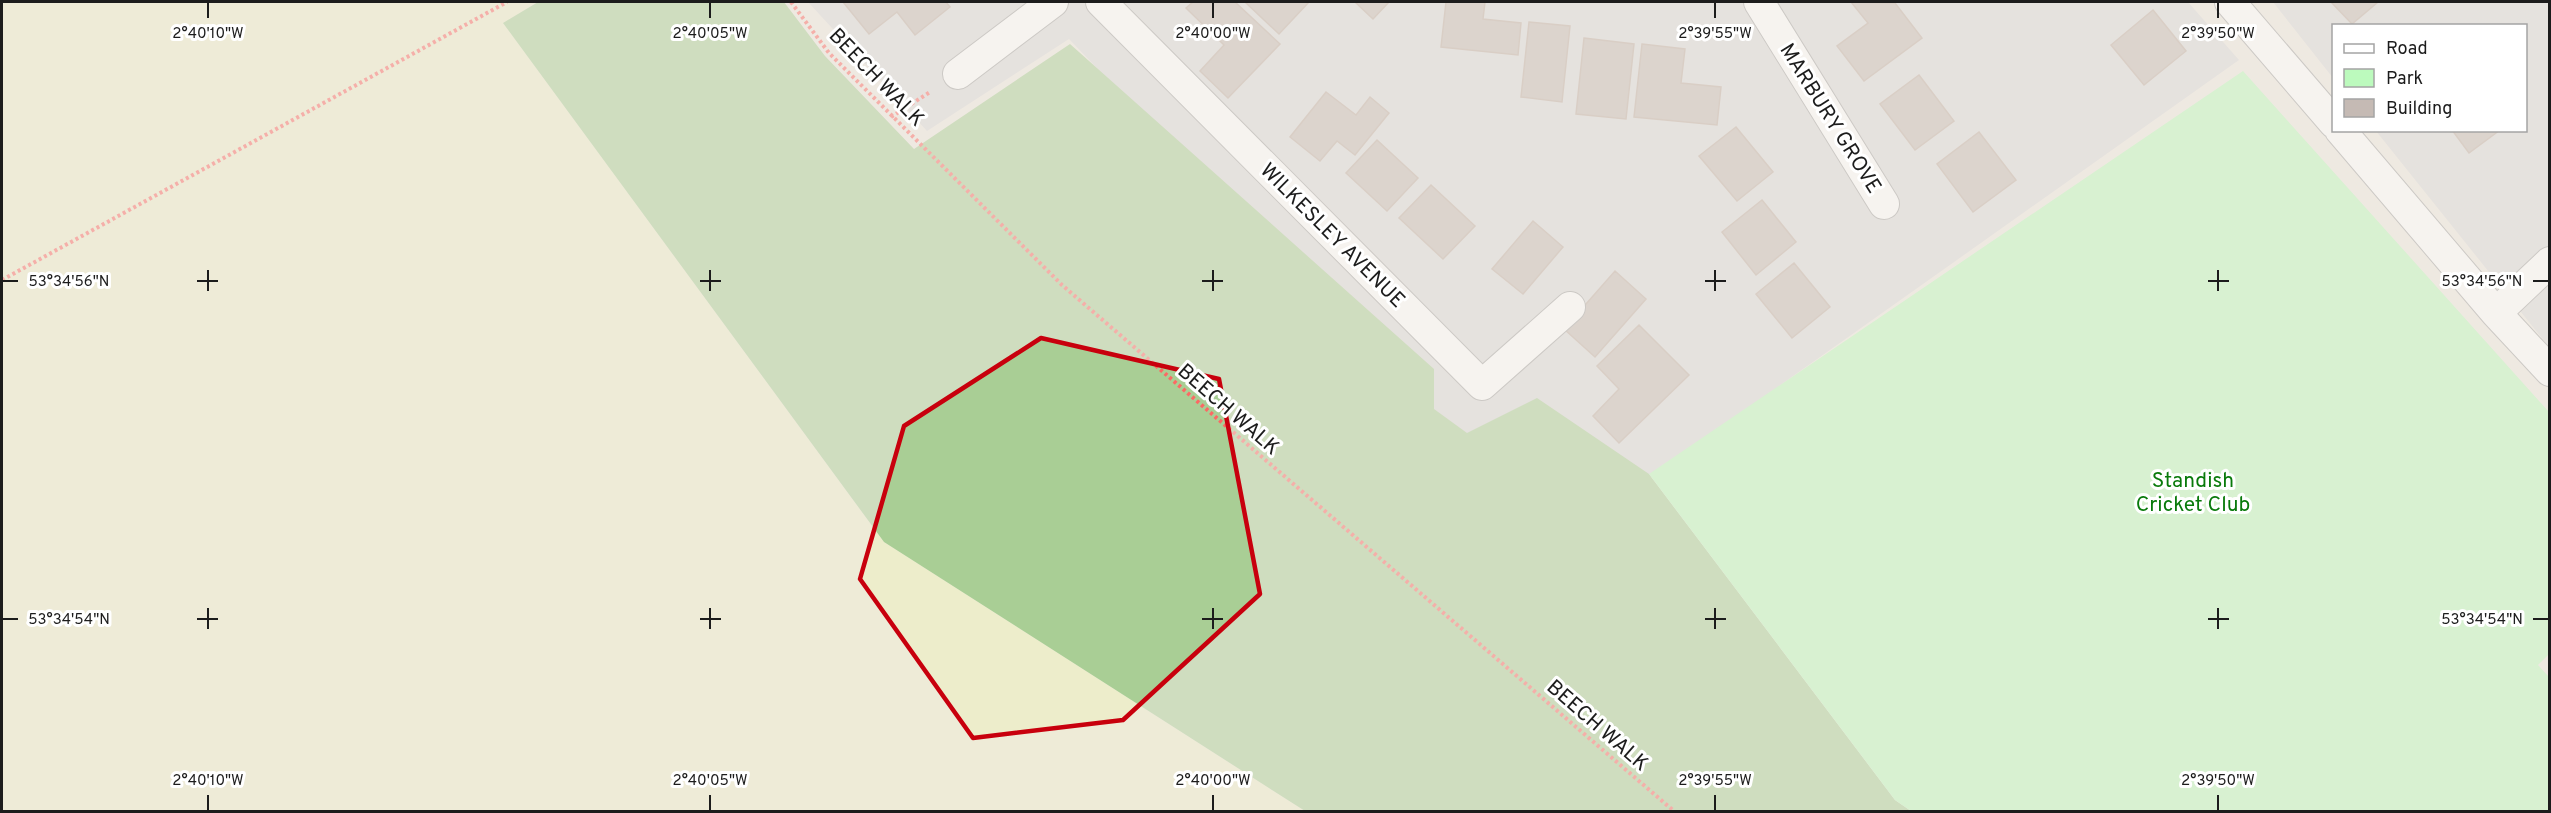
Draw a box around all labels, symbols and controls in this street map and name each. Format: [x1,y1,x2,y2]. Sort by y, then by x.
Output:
street label: BEECH WALK [822,23,930,133]
legend [2332,24,2527,132]
text: 2°40'10"W [172,25,244,44]
text: 2°40'05"W [672,25,748,44]
text: 2°40'00"W [1175,25,1251,44]
text: 2°39'55"W [1678,25,1752,44]
text: 2°39'50"W [2181,25,2255,44]
text: Road [2386,38,2428,61]
street label: MARBURY GROVE [1773,39,1887,199]
text: Park [2386,68,2423,91]
text: Building [2386,98,2452,121]
street label: WILKESLEY AVENUE [1254,158,1410,314]
text: 53°34'56"N [29,273,109,292]
text: 53°34'56"N [2442,273,2522,292]
street label: BEECH WALK [1171,358,1285,462]
park label: Standish Cricket Club [2136,468,2250,519]
text: 53°34'54"N [28,611,110,630]
text: 53°34'54"N [2441,611,2523,630]
street label: BEECH WALK [1540,674,1654,778]
text: 2°40'10"W [172,772,244,791]
text: 2°40'05"W [672,772,748,791]
text: 2°40'00"W [1175,772,1251,791]
text: 2°39'55"W [1678,772,1752,791]
text: 2°39'50"W [2181,772,2255,791]

